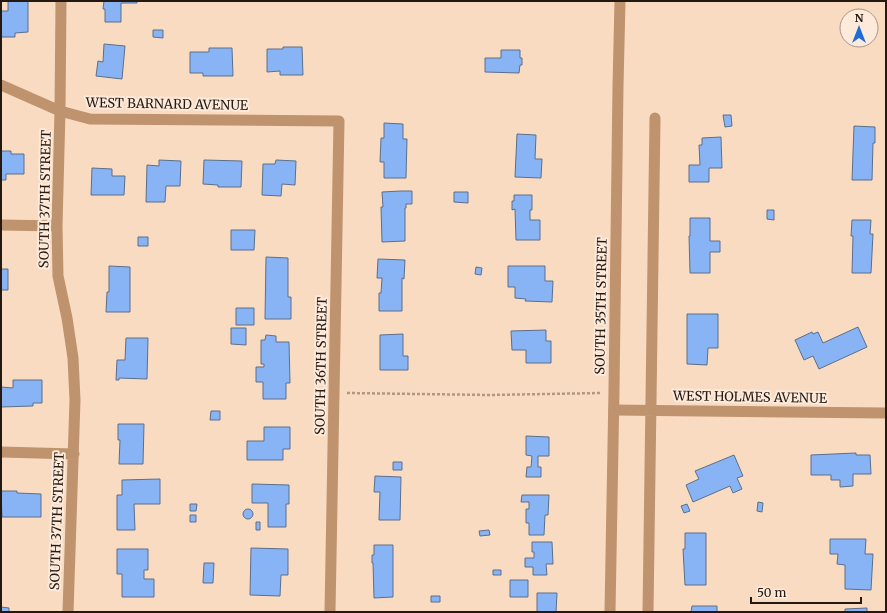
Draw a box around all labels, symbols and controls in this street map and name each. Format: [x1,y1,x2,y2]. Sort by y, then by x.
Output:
north arrow [839,8,879,48]
text: N [855,11,864,25]
street label: WEST BARNARD AVENUE [85,94,249,114]
street label: SOUTH 37TH STREET [35,130,55,268]
street label: SOUTH 35TH STREET [591,237,611,375]
street label: SOUTH 36TH STREET [311,297,331,435]
street label: WEST HOLMES AVENUE [672,387,828,407]
street label: SOUTH 37TH STREET [46,452,68,590]
scale bar [751,579,861,605]
text: 50 m [757,585,786,600]

